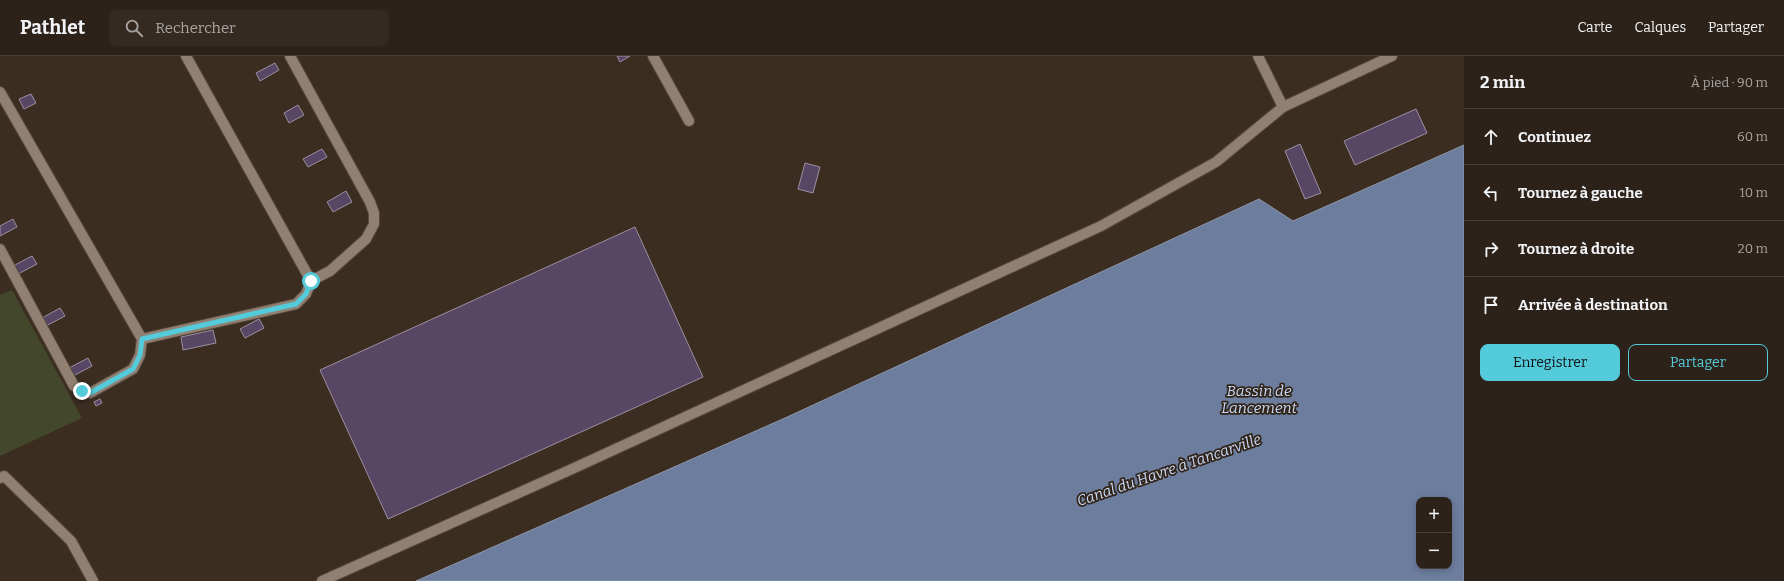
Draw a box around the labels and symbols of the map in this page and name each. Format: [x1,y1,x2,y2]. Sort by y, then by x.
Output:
route start [302,272,320,290]
route end [73,382,91,400]
water label: Bassin de Lancement [1221,382,1298,417]
water label: Canal du Havre à Tancarville [1075,430,1264,510]

